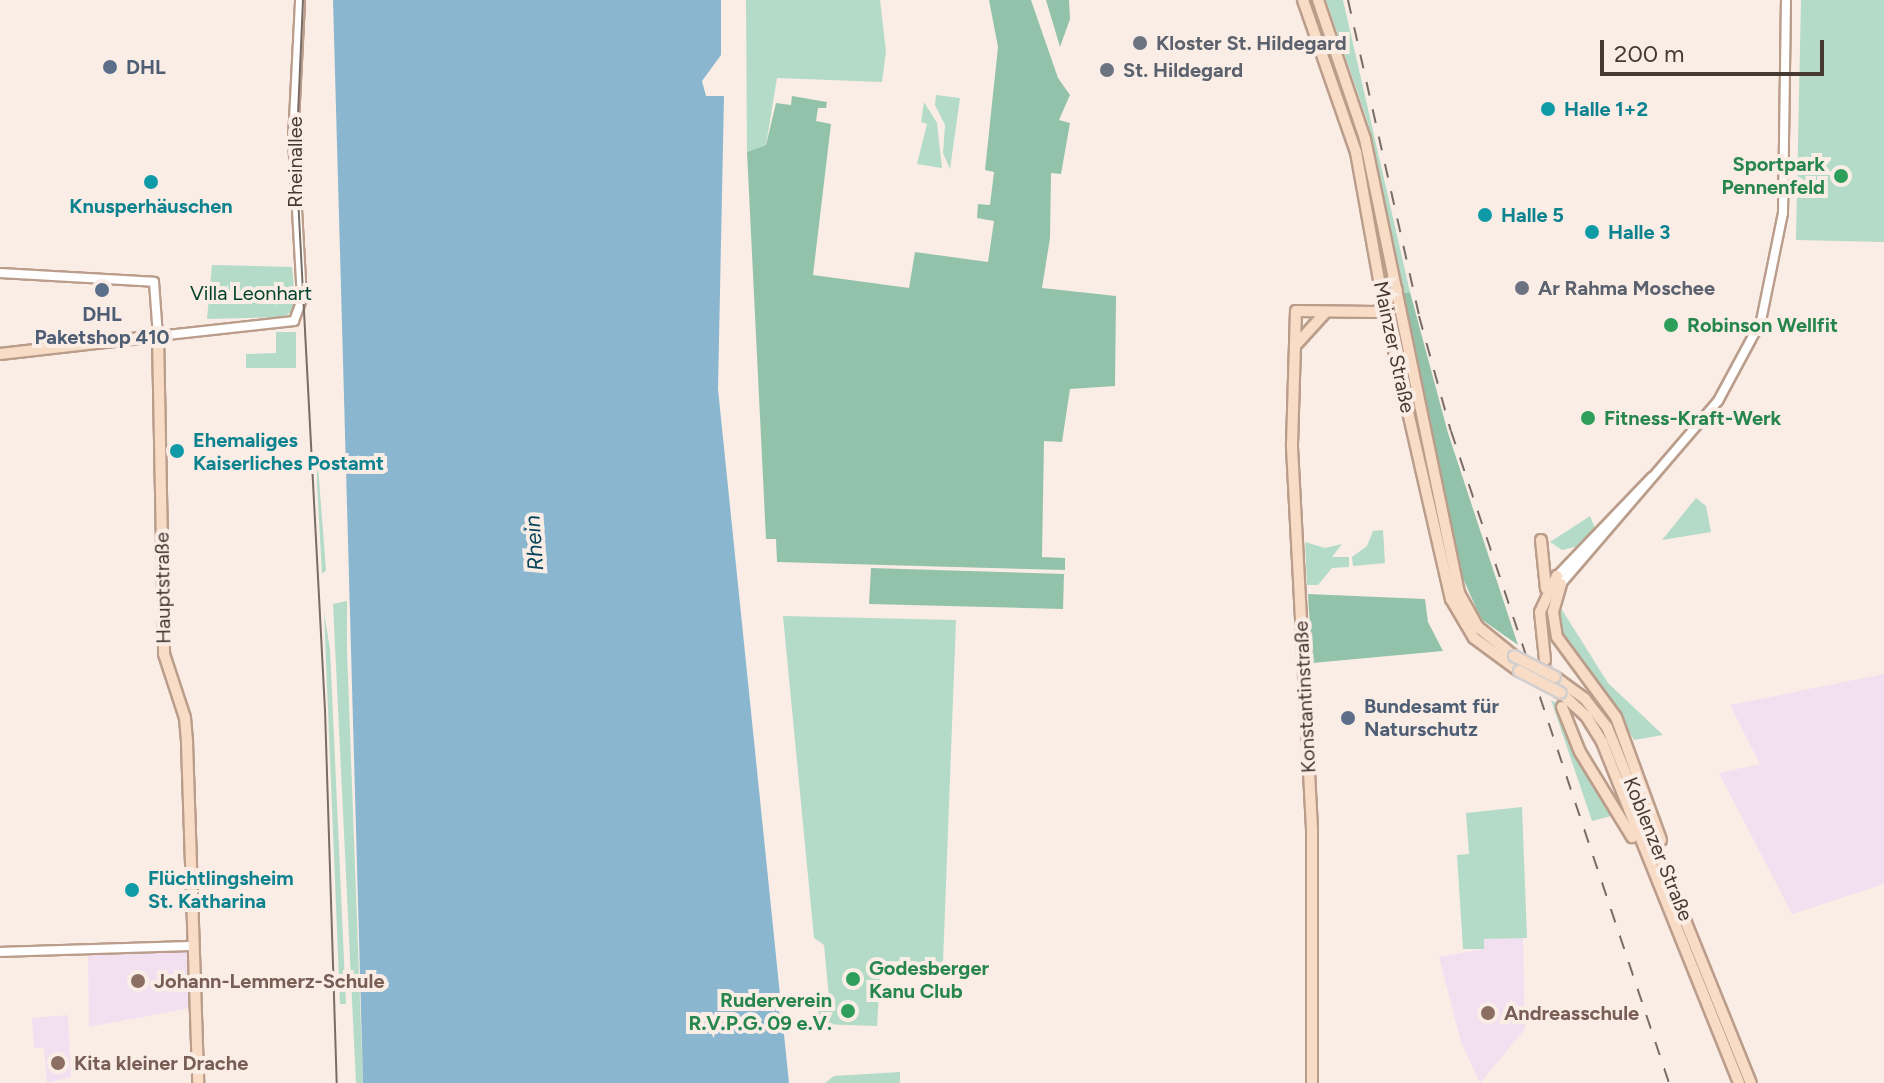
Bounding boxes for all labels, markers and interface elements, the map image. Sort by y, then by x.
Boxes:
scale bar [1604,24,1828,74]
place label: Kloster St. Hildegard [1156,31,1347,55]
marker: Kloster St. Hildegard [1131,34,1149,52]
text: 200 m [1614,39,1685,68]
place label: DHL [126,55,166,79]
marker: DHL [101,58,119,76]
place label: St. Hildegard [1123,58,1243,82]
marker: St. Hildegard [1098,61,1116,79]
place label: Halle 1+2 [1564,97,1648,121]
marker: Halle 1+2 [1539,100,1557,118]
street label: Rheinallee [283,116,307,208]
place label: Sportpark Pennenfeld [1721,152,1825,199]
marker: Sportpark Pennenfeld [1832,167,1850,185]
marker: Knusperhäuschen [142,173,160,191]
place label: Knusperhäuschen [69,194,233,218]
place label: Halle 5 [1501,203,1564,227]
marker: Halle 5 [1476,206,1494,224]
place label: Halle 3 [1608,220,1670,244]
marker: Halle 3 [1583,223,1601,241]
place label: Ar Rahma Moschee [1538,276,1715,300]
street label: Mainzer Straße [1368,279,1420,415]
marker: Ar Rahma Moschee [1513,279,1531,297]
marker: DHL Paketshop 410 [93,281,111,299]
park label: Villa Leonhart [190,281,312,305]
place label: DHL Paketshop 410 [34,302,170,349]
place label: Robinson Wellfit [1687,313,1838,337]
marker: Robinson Wellfit [1662,316,1680,334]
place label: Fitness-Kraft-Werk [1604,406,1781,430]
marker: Fitness-Kraft-Werk [1579,409,1597,427]
place label: Ehemaliges Kaiserliches Postamt [193,428,384,475]
marker: Ehemaliges Kaiserliches Postamt [168,442,186,460]
water label: Rhein [519,514,549,572]
street label: Hauptstraße [150,532,176,644]
street label: Konstantinstraße [1289,620,1321,774]
place label: Bundesamt für Naturschutz [1364,694,1499,741]
marker: Bundesamt für Naturschutz [1339,709,1357,727]
street label: Koblenzer Straße [1618,773,1698,925]
place label: Flüchtlingsheim St. Katharina [148,866,294,913]
marker: Flüchtlingsheim St. Katharina [123,881,141,899]
place label: Godesberger Kanu Club [869,956,989,1003]
place label: Johann-Lemmerz-Schule [154,969,384,993]
marker: Godesberger Kanu Club [844,970,862,988]
marker: Johann-Lemmerz-Schule [129,972,147,990]
place label: Ruderverein R.V.P.G. 09 e.V. [688,988,832,1035]
place label: Andreasschule [1504,1001,1639,1025]
marker: Ruderverein R.V.P.G. 09 e.V. [839,1002,857,1020]
marker: Andreasschule [1479,1004,1497,1022]
place label: Kita kleiner Drache [74,1051,248,1075]
marker: Kita kleiner Drache [49,1054,67,1072]

